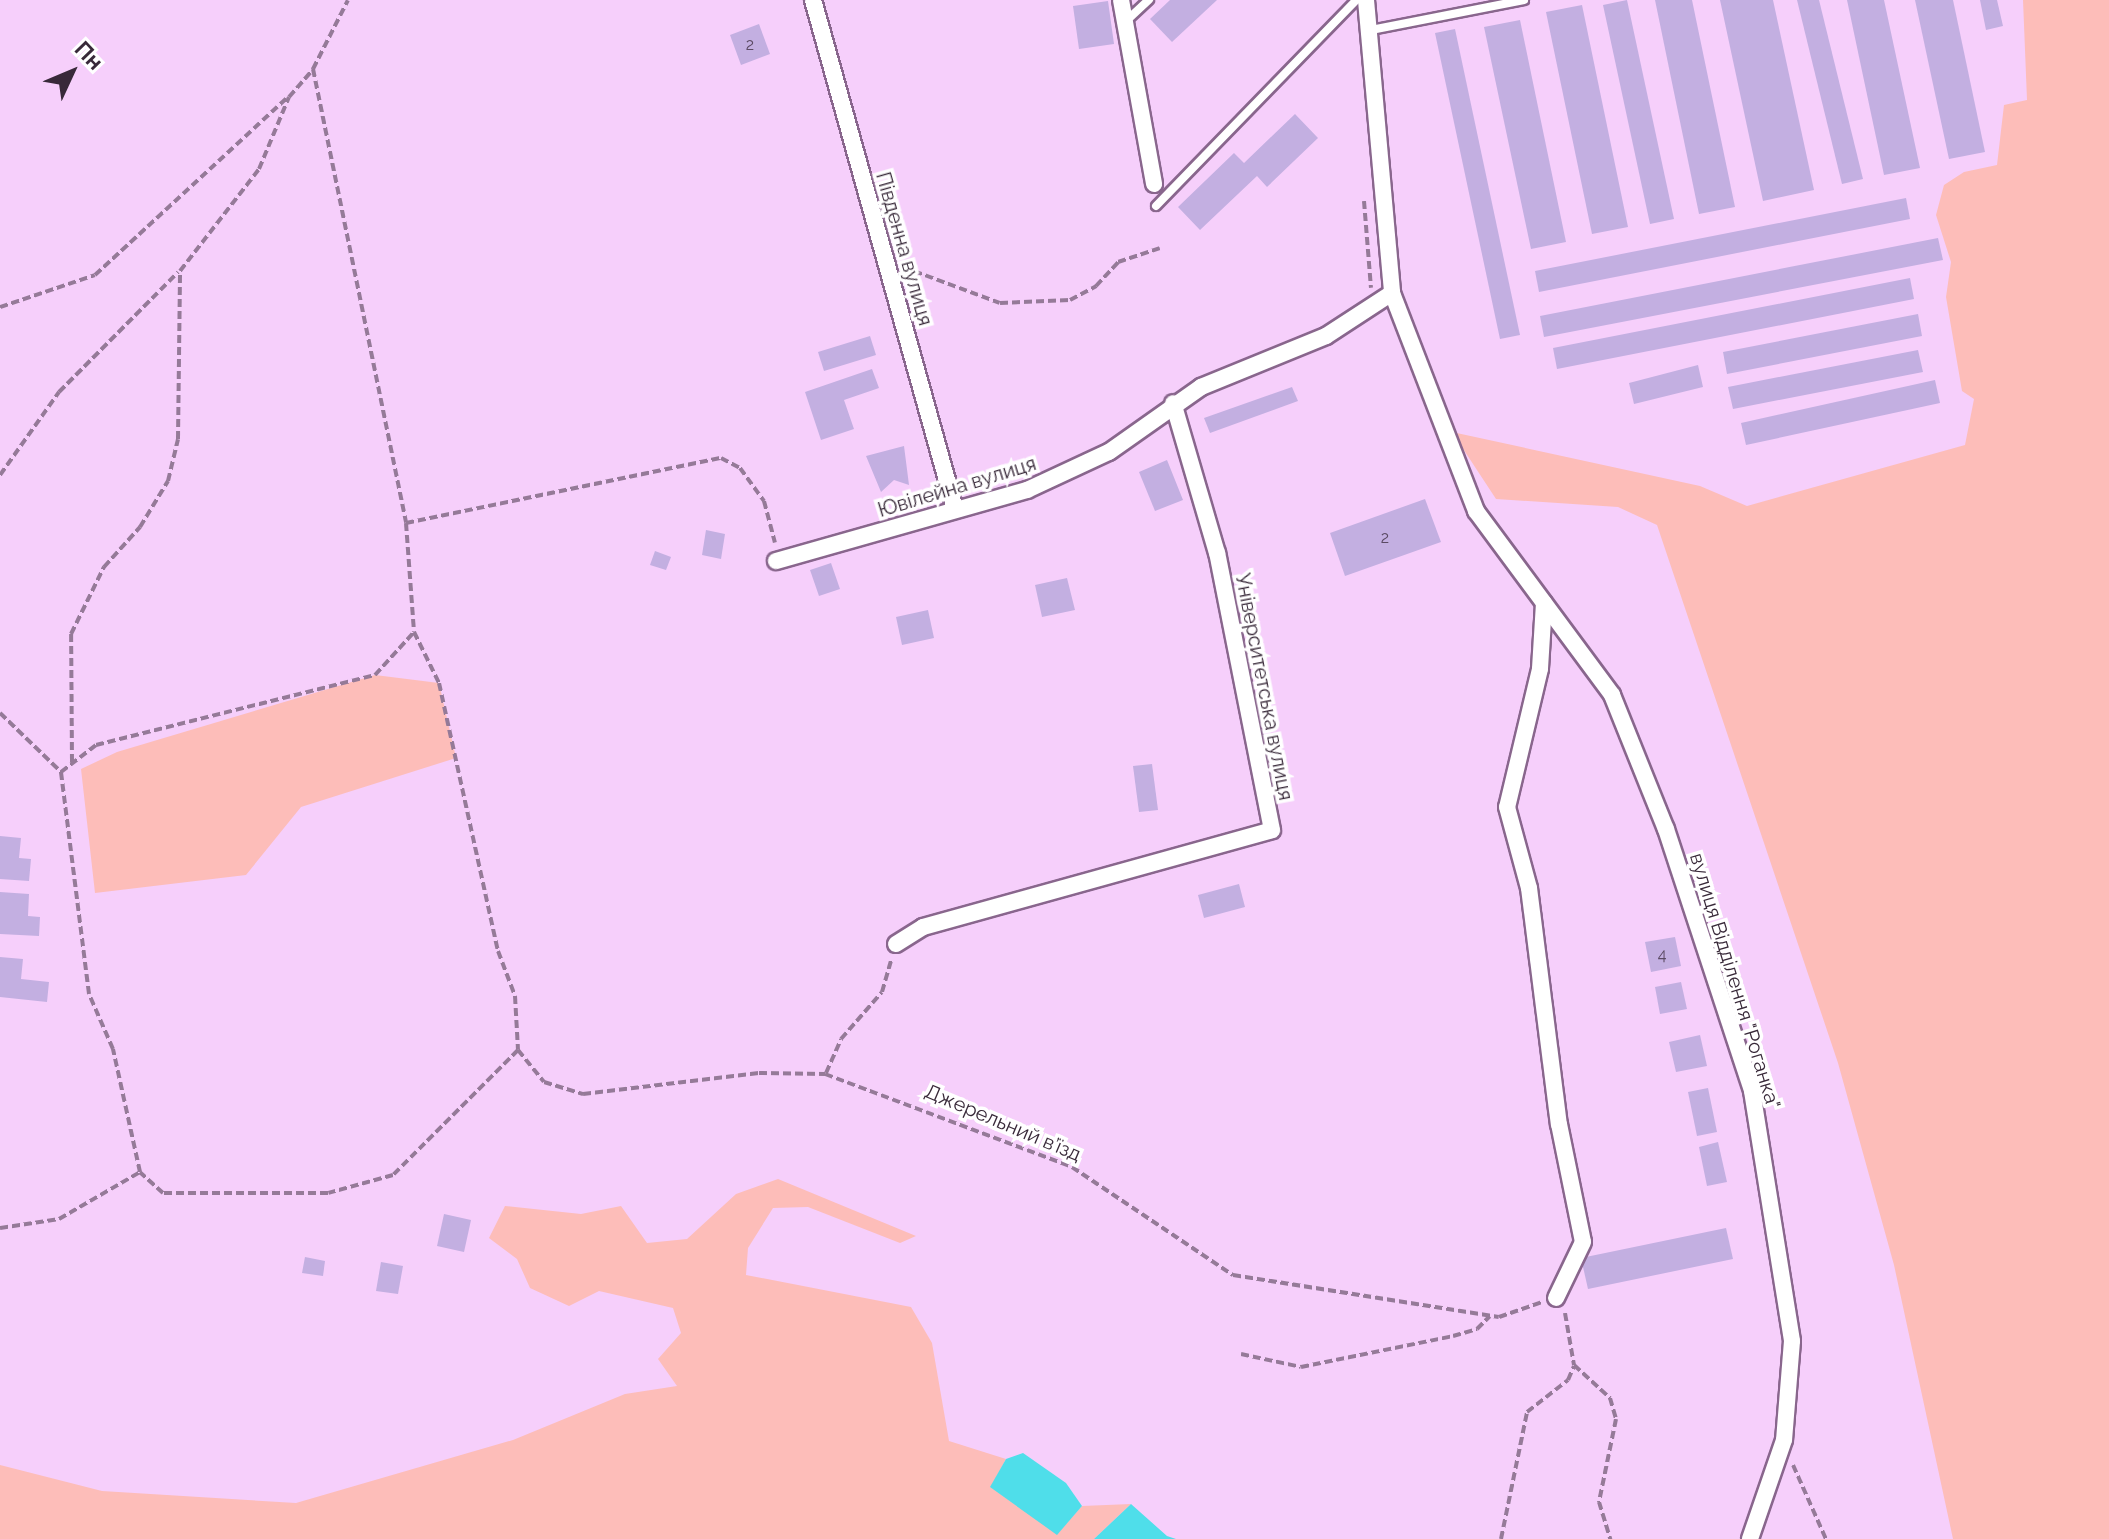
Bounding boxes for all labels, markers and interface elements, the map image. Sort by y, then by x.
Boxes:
north arrow [32,32,112,112]
house number: 2 [746,35,754,55]
text: Пн [70,36,109,75]
street label: Південна вулиця [871,169,937,329]
street label: Ювілейна вулиця [875,452,1039,522]
house number: 2 [1381,528,1389,548]
street label: Університетська вулиця [1230,572,1298,802]
street label: вулиця Відділення "Роганка" [1685,850,1785,1112]
house number: 4 [1658,945,1666,965]
street label: Джерельний в’їзд [921,1079,1085,1167]

